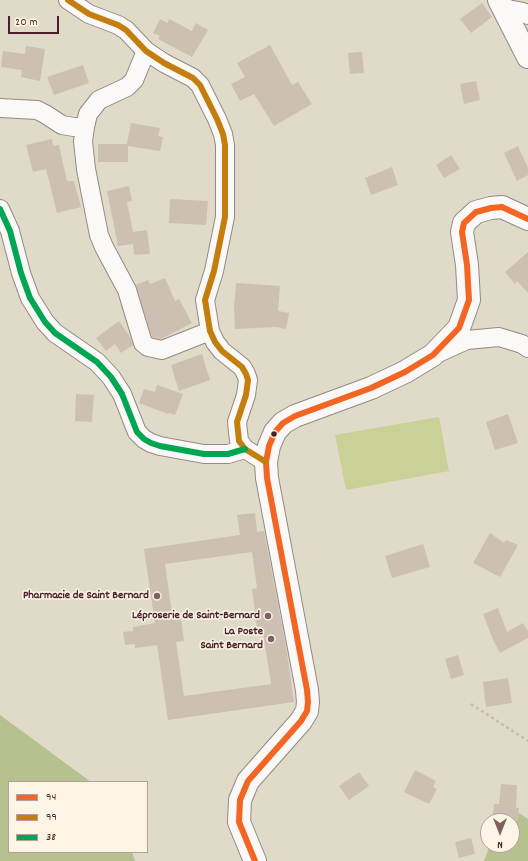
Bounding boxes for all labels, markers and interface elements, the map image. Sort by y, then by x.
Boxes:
scale bar [10,8,61,34]
text: 20 m [15,14,38,31]
unlabelled marker [269,429,279,439]
place label: Pharmacie de Saint Bernard [23,589,149,603]
marker: Pharmacie de Saint Bernard [152,591,162,601]
place label: Léproserie de Saint-Bernard [132,609,260,623]
marker: Léproserie de Saint-Bernard [263,611,273,621]
place label: La Poste Saint Bernard [200,625,263,653]
marker: La Poste Saint Bernard [266,634,276,644]
legend [8,781,148,853]
text: 94 [46,789,56,806]
text: 99 [46,809,57,826]
north arrow [480,813,520,853]
text: 38 [46,829,56,846]
text: N [497,836,503,852]

